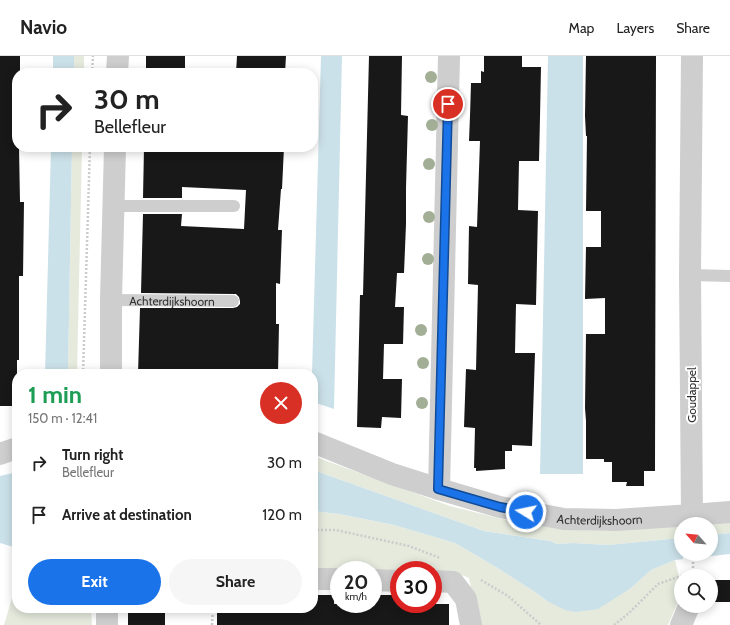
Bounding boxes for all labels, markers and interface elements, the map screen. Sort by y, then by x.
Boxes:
text: Navio [20,16,67,39]
text: Map [569,19,594,37]
text: Layers [616,19,654,37]
text: Share [676,19,710,37]
text: 30 m [94,82,160,116]
icon: right [28,84,80,136]
pin [431,87,465,121]
icon: arrive [437,93,459,115]
text: Bellefleur [94,116,166,138]
street label: Achterdijkshoorn [129,293,215,308]
street label: Goudappel [684,367,699,423]
text: 1 min [28,380,82,409]
button: close [260,382,302,424]
text: 150 m · 12:41 [28,410,97,426]
text: Turn right [62,446,123,464]
icon: right [28,452,50,474]
text: 30 m [267,454,302,472]
text: Bellefleur [62,464,114,480]
position arrow [505,491,547,533]
icon: arrive [28,504,50,526]
text: Arrive at destination [62,506,192,524]
text: 120 m [262,506,302,524]
street label: Achterdijkshoorn [556,510,643,528]
north arrow [674,517,718,561]
map controls [674,517,718,613]
button: Exit [28,559,161,605]
button: Share [169,559,302,605]
speed limit sign: 30 [390,561,442,613]
button: search [674,569,718,613]
text: 20 [344,570,368,594]
text: km/h [345,590,367,603]

